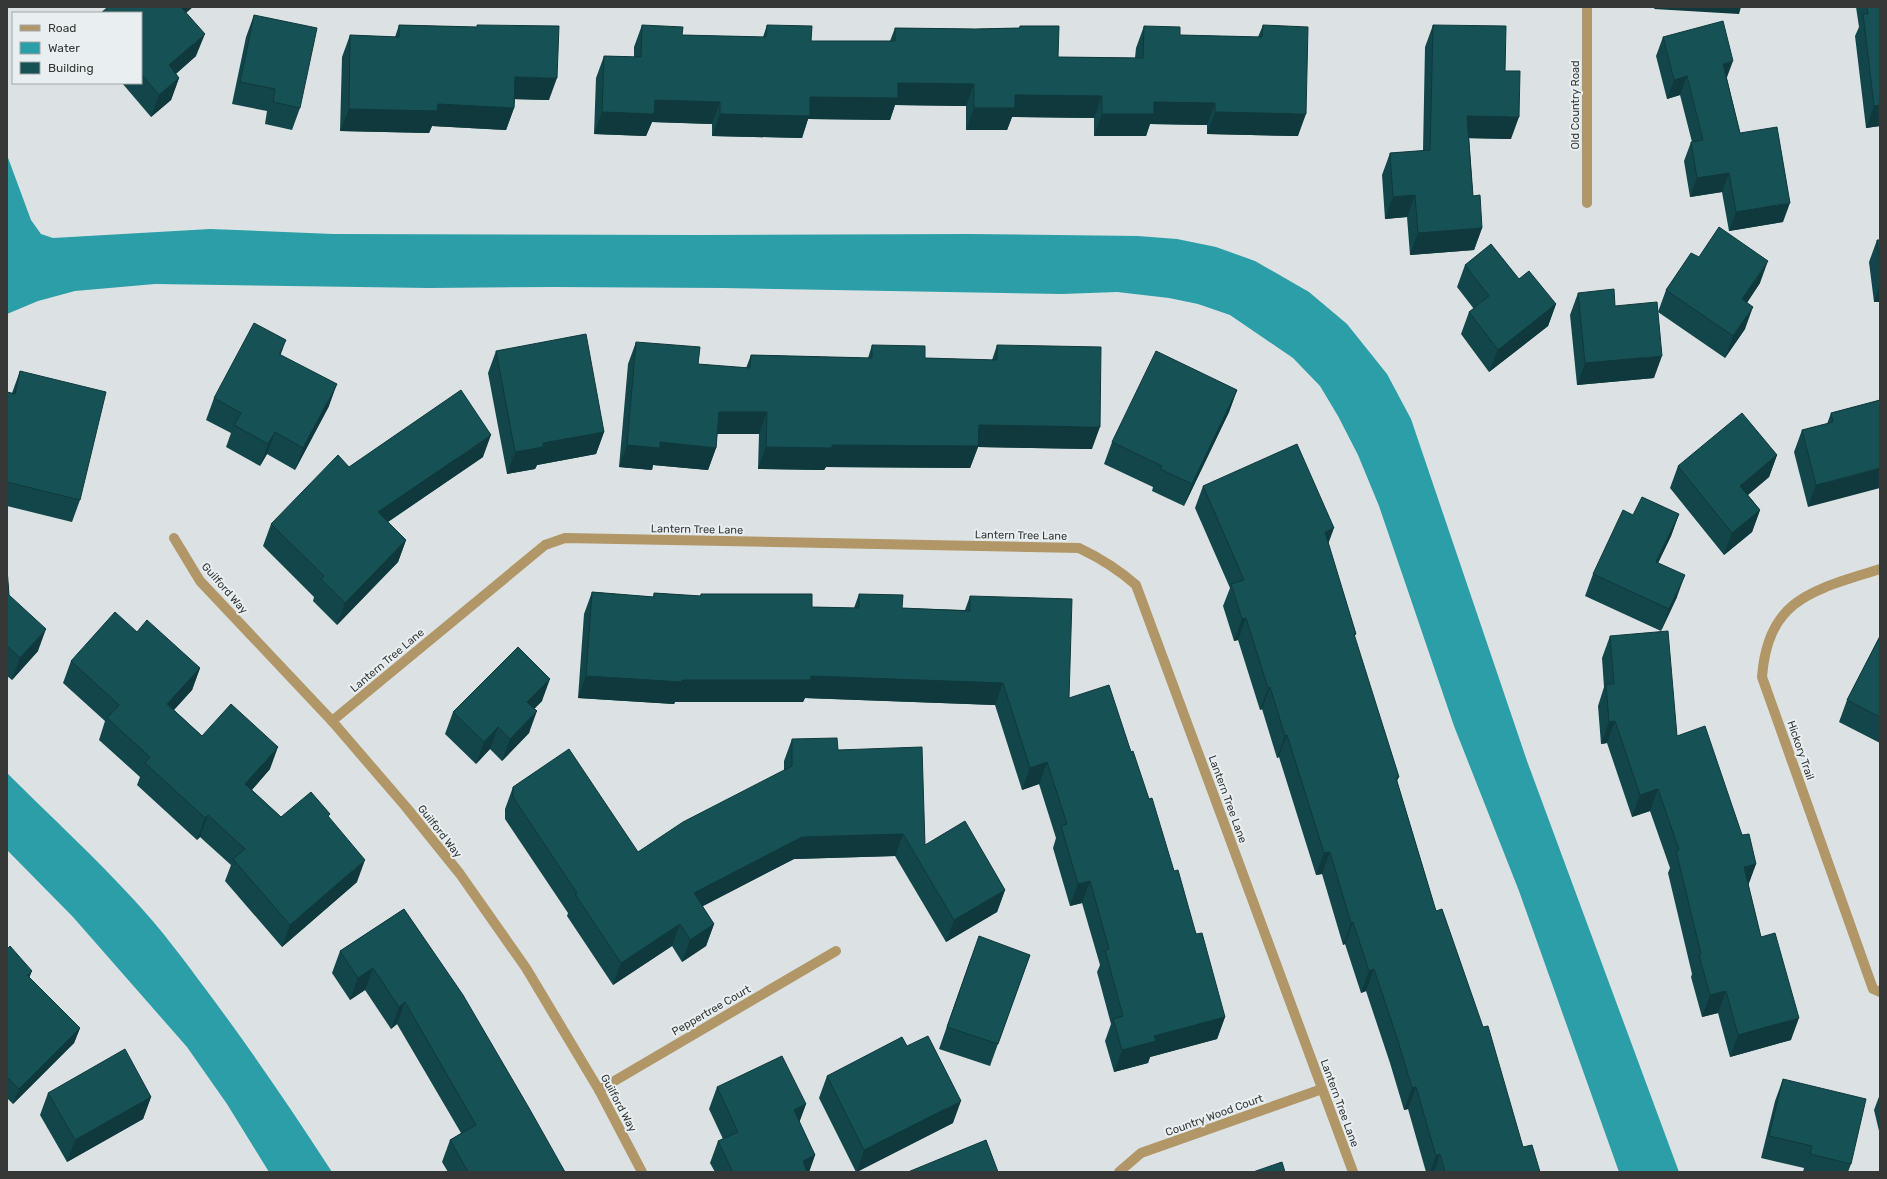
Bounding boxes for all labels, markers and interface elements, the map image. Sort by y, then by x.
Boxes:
legend [12,12,142,84]
text: Road [48,21,76,35]
text: Water [48,41,80,55]
street label: Old Country Road [1569,60,1582,150]
text: Building [48,61,94,75]
street label: Lantern Tree Lane [651,522,743,537]
street label: Lantern Tree Lane [975,528,1067,543]
street label: Guilford Way [199,560,250,617]
street label: Lantern Tree Lane [348,626,427,695]
street label: Hickory Trail [1784,719,1817,781]
street label: Lantern Tree Lane [1206,754,1249,845]
street label: Guilford Way [415,802,464,860]
street label: Peppertree Court [670,982,754,1038]
street label: Lantern Tree Lane [1318,1058,1361,1149]
street label: Guilford Way [598,1072,639,1134]
street label: Country Wood Court [1164,1092,1265,1139]

